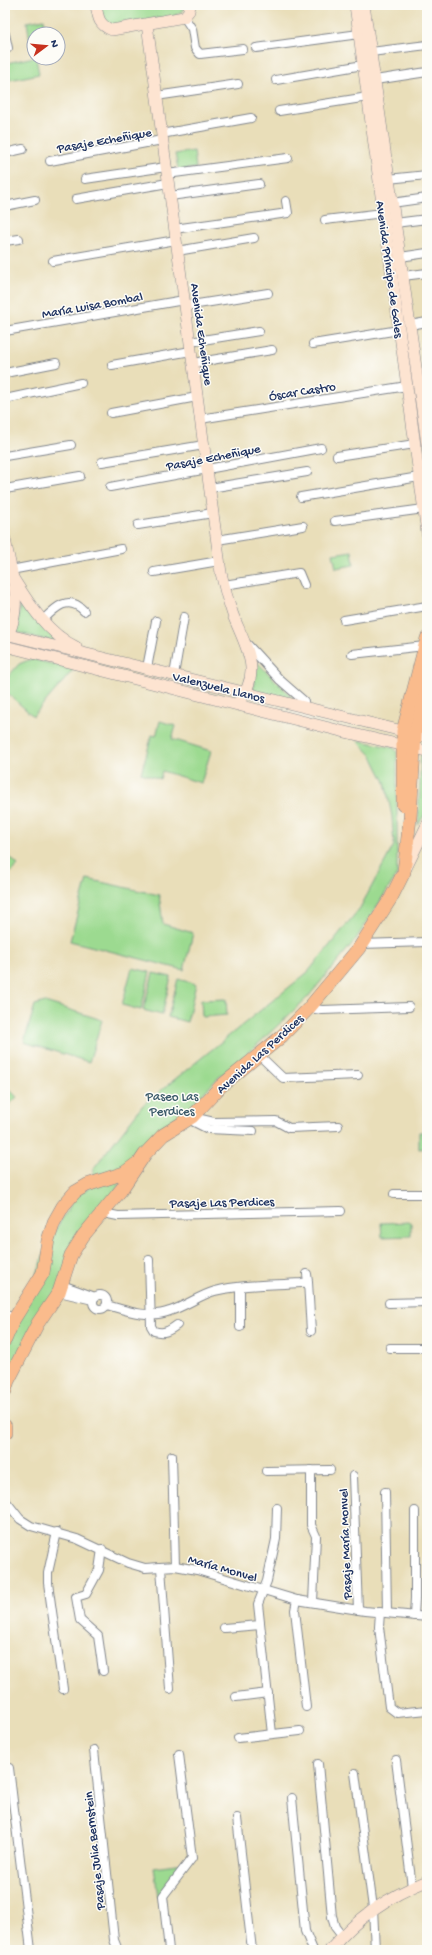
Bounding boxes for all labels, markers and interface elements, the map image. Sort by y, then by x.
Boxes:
north arrow [26,26,66,66]
text: N [47,39,60,49]
street label: Pasaje Echeñique [55,126,153,157]
street label: Avenida Príncipe de Gales [371,200,406,340]
street label: Avenida Echeñique [186,282,215,387]
street label: María Luisa Bombal [41,290,144,323]
street label: Óscar Castro [268,380,337,405]
street label: Pasaje Echeñique [164,442,262,475]
street label: Valenzuela Llanos [170,669,267,707]
street label: Avenida Las Perdices [214,1011,308,1098]
park label: Paseo Las Perdices [145,1090,199,1120]
street label: Pasaje Las Perdices [169,1195,276,1212]
street label: Pasaje María Monvel [337,1488,356,1601]
street label: María Monvel [186,1552,259,1586]
street label: Pasaje Julia Bernstein [82,1790,109,1912]

